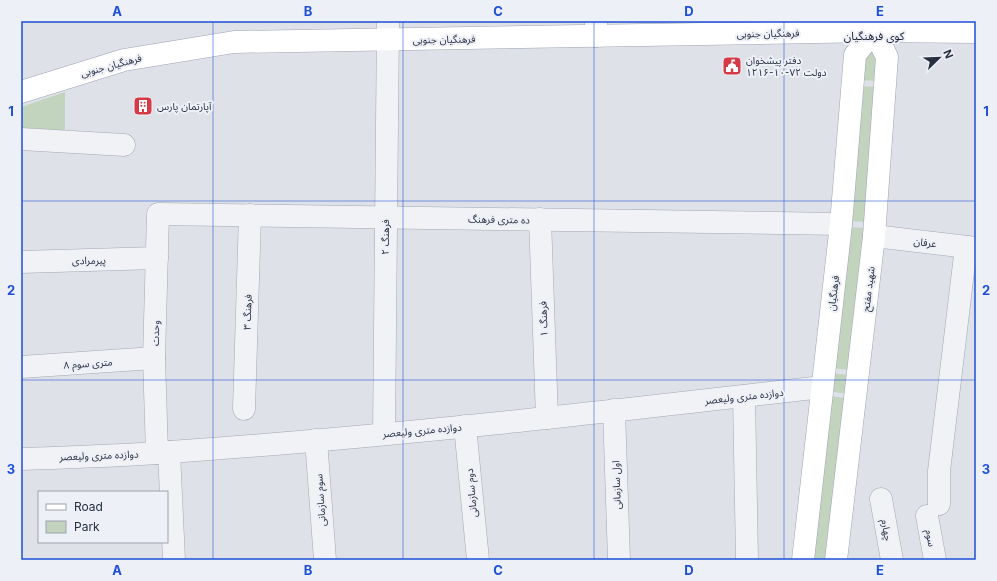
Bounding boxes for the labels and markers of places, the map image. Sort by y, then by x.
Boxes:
place label: دفتر پیشخوان دولت ۷۲-۱۰-۱۲۱۶ [746,54,827,79]
public building icon: دفتر پیشخوان دولت ۷۲-۱۰-۱۲۱۶ [721,55,743,77]
building icon: آپارتمان پارس [132,95,154,117]
place label: آپارتمان پارس [157,100,212,113]

